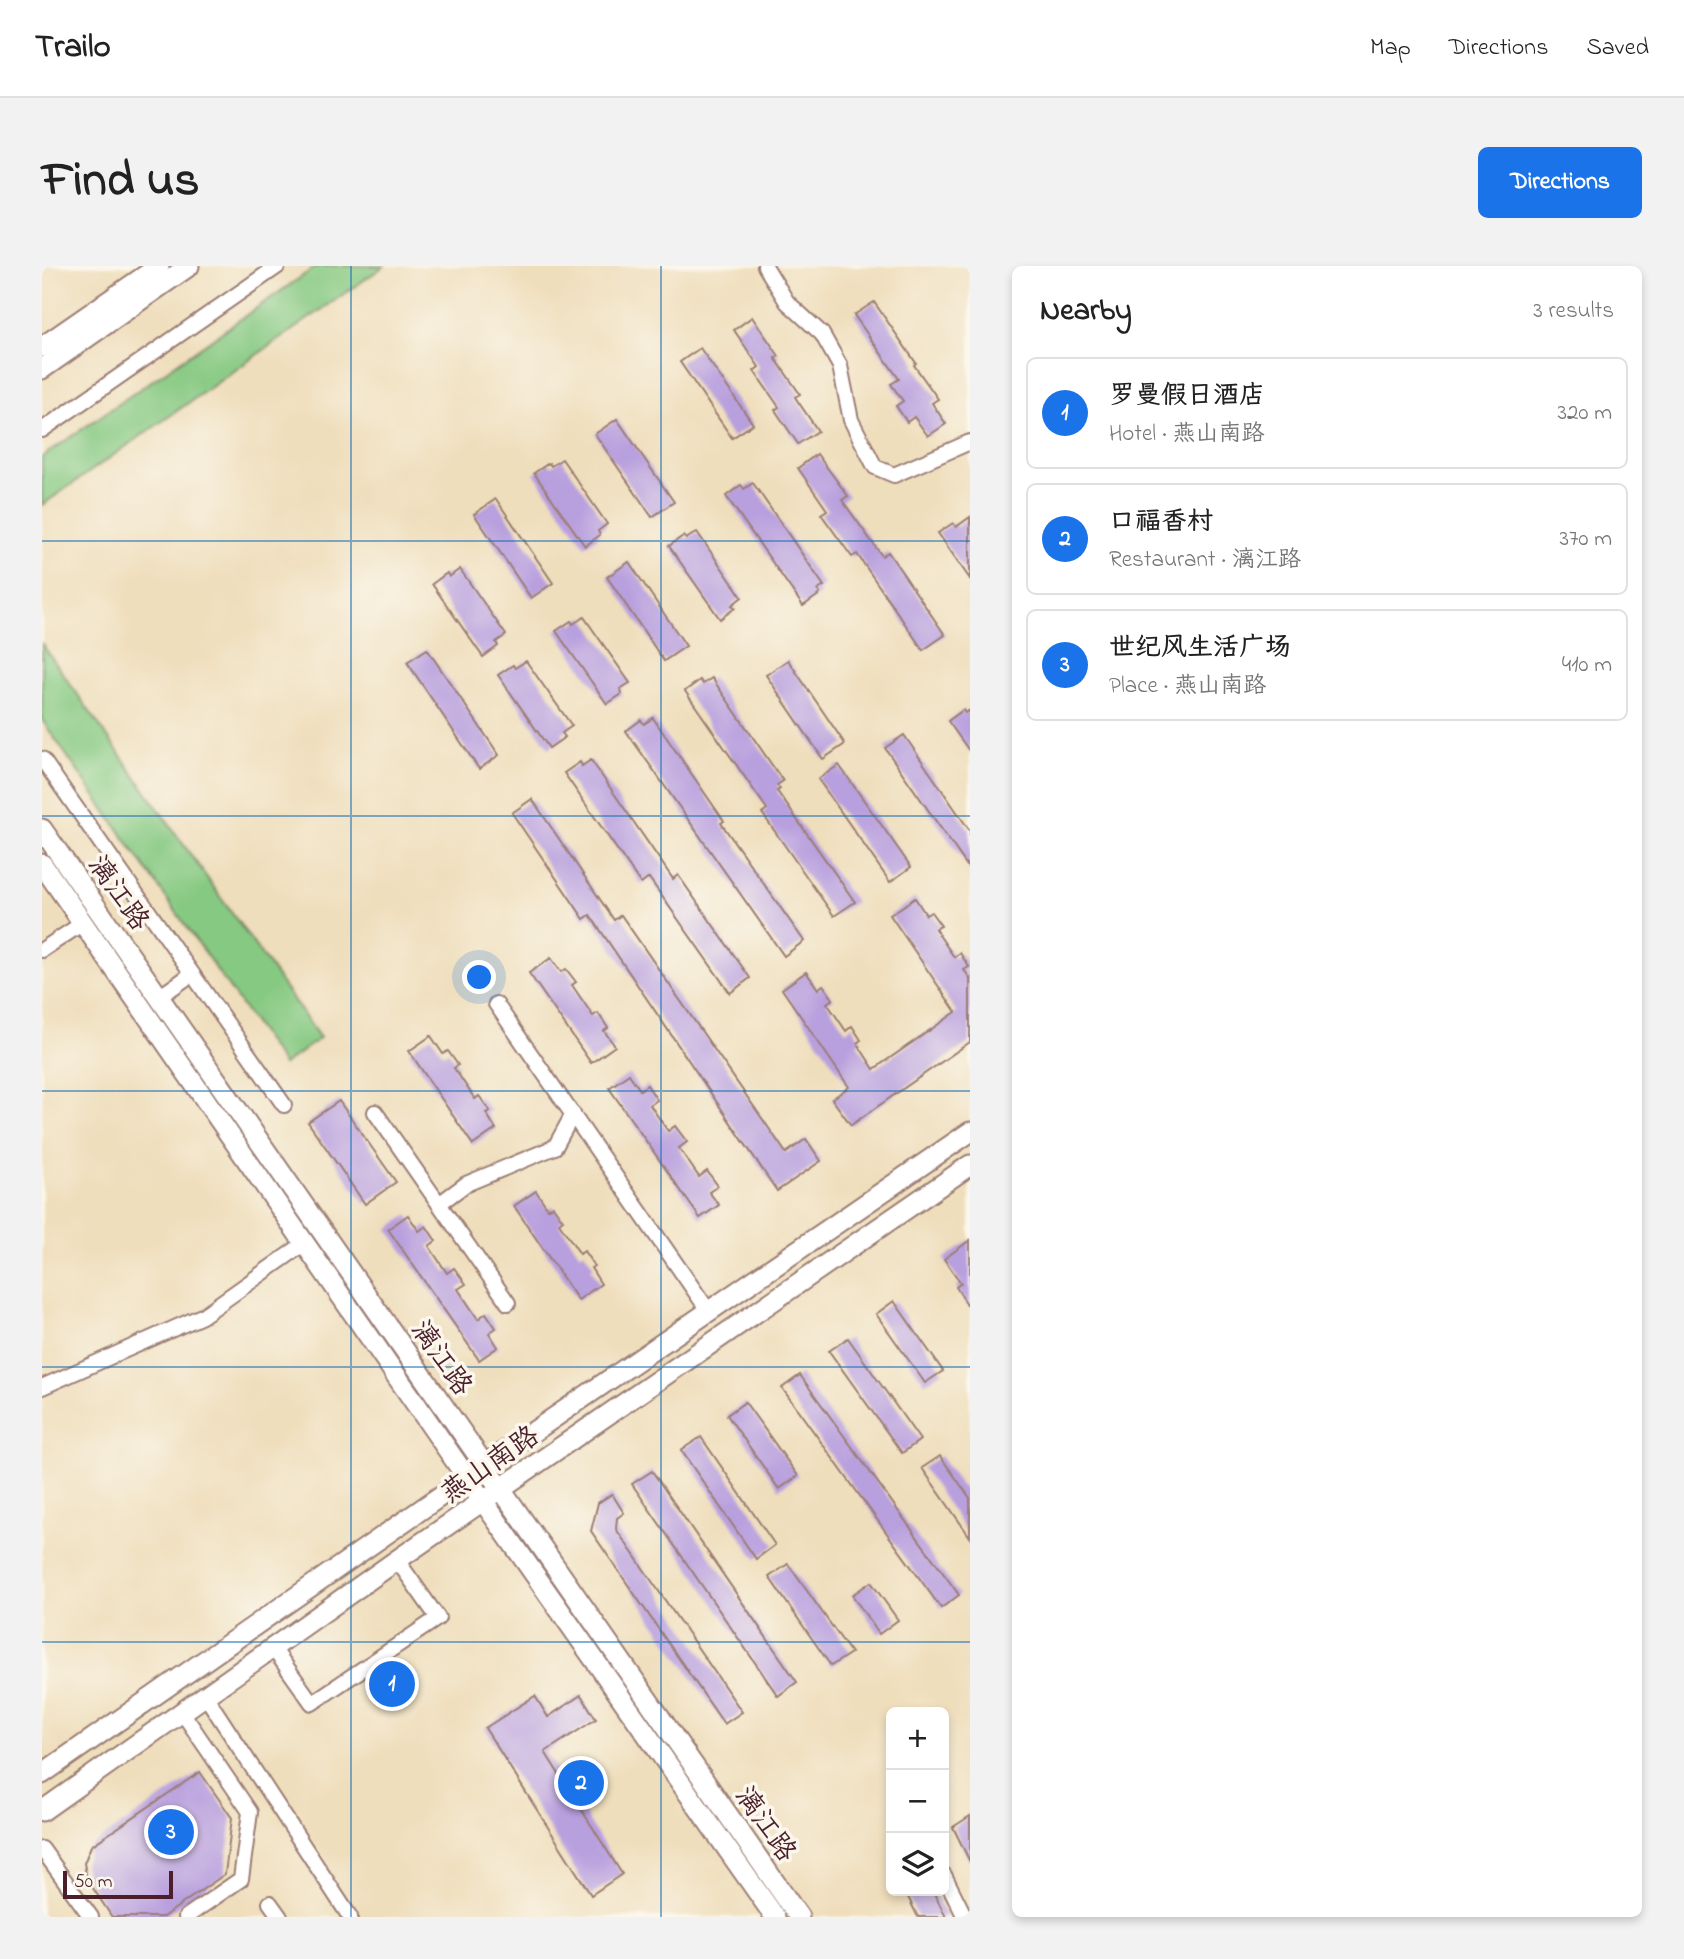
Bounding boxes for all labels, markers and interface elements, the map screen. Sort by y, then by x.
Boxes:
text: Trailo [35,24,111,72]
text: Map [1370,31,1411,66]
text: Directions [1449,31,1548,66]
text: Saved [1586,31,1649,66]
text: Find us [42,146,199,218]
button: Directions [1478,147,1642,218]
text: Nearby [1040,290,1132,334]
text: 3 results [1533,295,1614,328]
text: 罗曼假日酒店 [1109,378,1265,416]
text: 1 [1061,397,1069,430]
text: 320 m [1558,397,1612,430]
text: Hotel · 燕山南路 [1109,418,1265,451]
text: 口福香村 [1109,504,1213,542]
text: 2 [1059,523,1071,556]
text: 370 m [1559,523,1612,556]
text: Restaurant · 漓江路 [1109,544,1301,577]
text: 世纪风生活广场 [1109,630,1291,668]
text: 3 [1060,649,1070,682]
text: 410 m [1562,649,1612,682]
text: Place · 燕山南路 [1109,670,1266,703]
street label: 漓江路 [76,848,158,940]
your location [462,960,496,994]
street label: 漓江路 [399,1313,481,1405]
street label: 燕山南路 [433,1417,549,1515]
pin: 1 [369,1658,415,1710]
map controls [886,1707,949,1896]
button: + [886,1707,949,1770]
pin: 2 [558,1757,604,1809]
button: − [886,1770,949,1833]
street label: 漓江路 [723,1779,805,1871]
pin: 3 [148,1806,194,1858]
button: layers [886,1833,949,1896]
scale bar [63,1868,173,1900]
text: 50 m [74,1869,113,1896]

